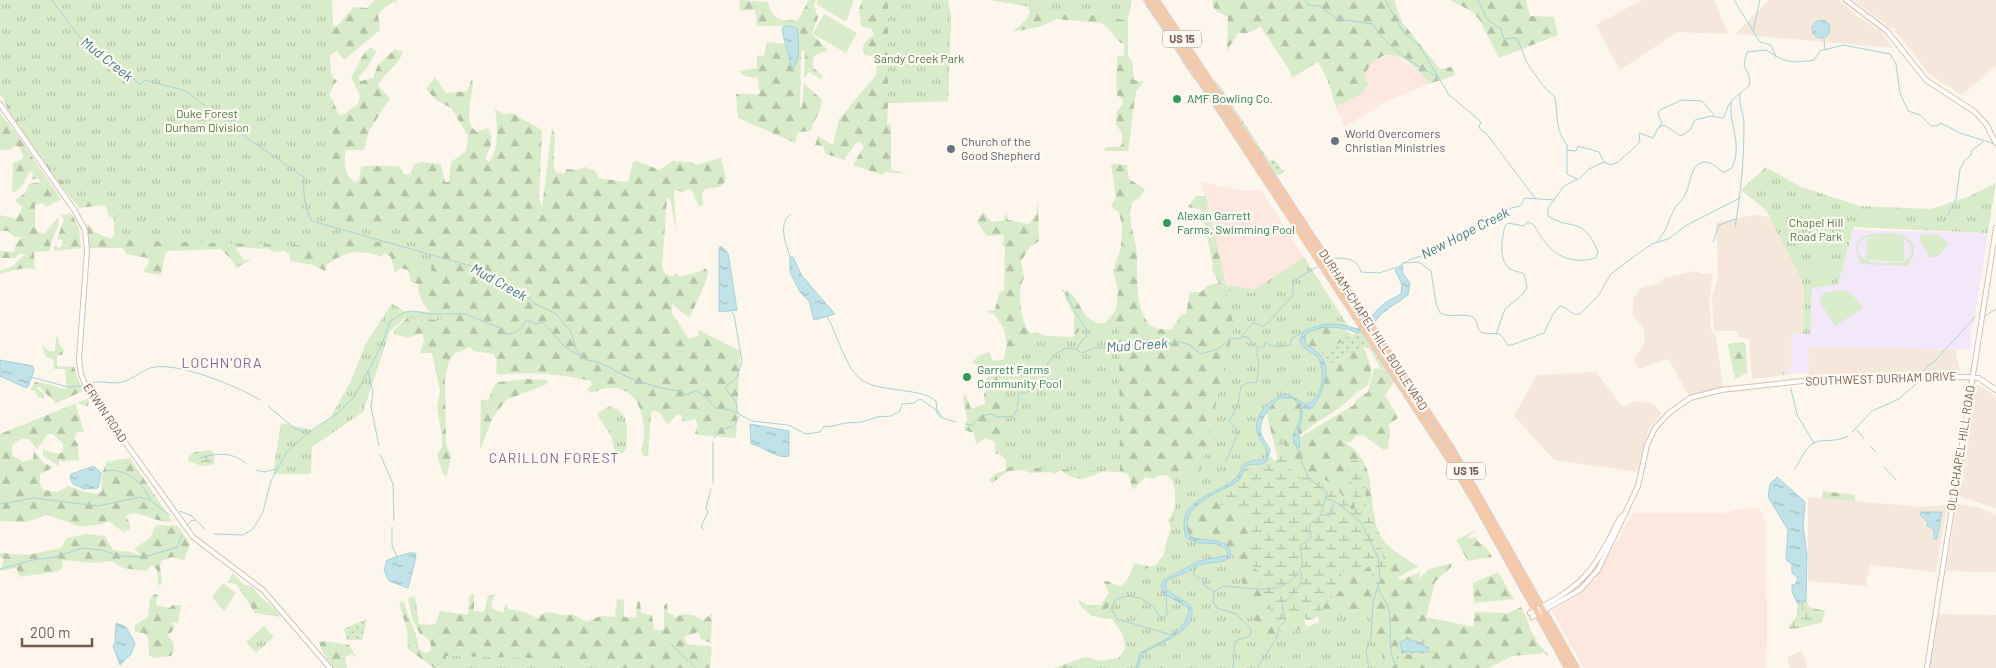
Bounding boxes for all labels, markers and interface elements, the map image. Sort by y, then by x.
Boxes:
road number: US 15 [1163,30,1201,48]
water label: Mud Creek [78,33,137,84]
park label: Sandy Creek Park [874,51,964,65]
place label: AMF Bowling Co. [1187,91,1273,105]
marker: AMF Bowling Co. [1171,93,1183,105]
park label: Duke Forest Durham Division [165,106,249,134]
place label: World Overcomers Christian Ministries [1345,126,1445,154]
place label: Church of the Good Shepherd [961,134,1040,162]
marker: World Overcomers Christian Ministries [1329,135,1341,147]
marker: Church of the Good Shepherd [945,143,957,155]
water label: New Hope Creek [1418,203,1512,262]
place label: Alexan Garrett Farms, Swimming Pool [1177,208,1295,236]
park label: Chapel Hill Road Park [1789,215,1843,243]
marker: Alexan Garrett Farms, Swimming Pool [1161,217,1173,229]
street label: DURHAM-CHAPEL HILL BOULEVARD [1316,246,1431,413]
water label: Mud Creek [468,259,530,304]
water label: Mud Creek [1106,334,1168,355]
district label: LOCHN'ORA [182,354,262,371]
place label: Garrett Farms Community Pool [977,362,1062,390]
street label: SOUTHWEST DURHAM DRIVE [1805,368,1957,388]
marker: Garrett Farms Community Pool [961,371,973,383]
street label: ERWIN ROAD [81,380,131,445]
street label: OLD CHAPEL HILL ROAD [1943,384,1977,511]
district label: CARILLON FOREST [489,449,619,466]
road number: US 15 [1447,462,1485,480]
scale bar [22,616,92,648]
text: 200 m [30,623,70,641]

